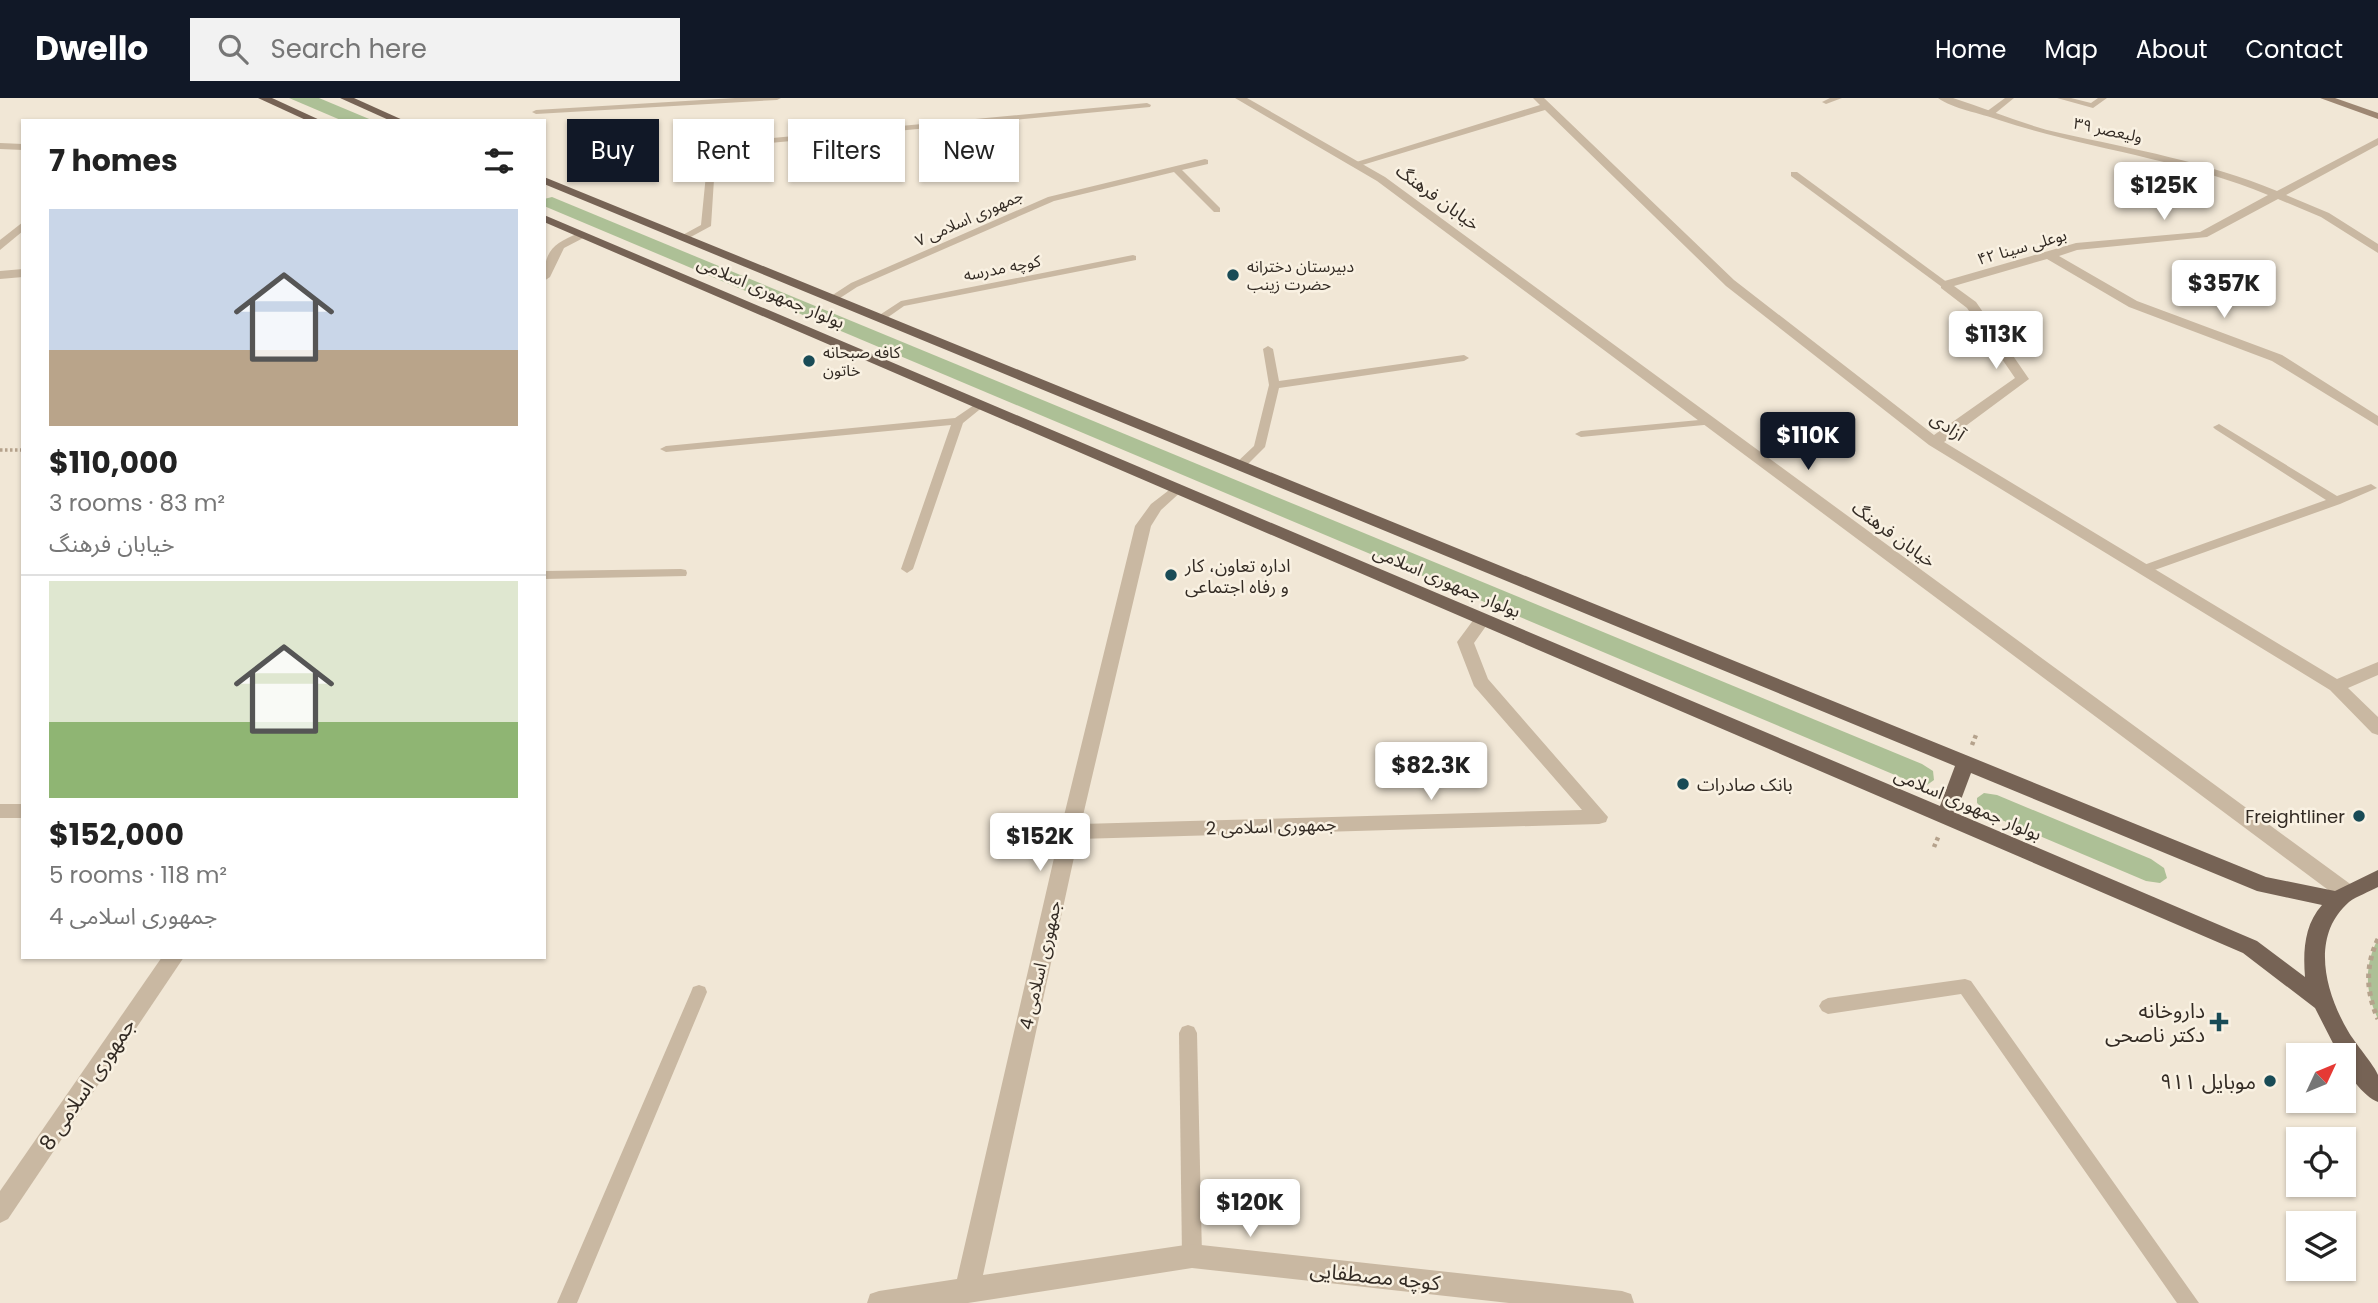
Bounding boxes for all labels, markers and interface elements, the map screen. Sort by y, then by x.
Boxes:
search box [190,18,680,81]
text: Dwello [35,25,148,72]
icon: search [214,30,252,68]
text: Search here [270,31,427,67]
text: Home [1935,33,2007,66]
text: Map [2045,33,2098,66]
text: About [2136,33,2207,66]
text: Contact [2245,33,2343,66]
street label: ولیعصر ۳۹ [2072,112,2144,148]
chip: Buy [567,119,659,182]
chip: Rent [673,119,774,182]
chip: Filters [788,119,905,182]
chip: New [919,119,1019,182]
text: 7 homes [49,139,178,182]
icon: filters [480,142,518,180]
street label: خیابان فرهنگ [1391,158,1485,236]
pin: $125K [2115,162,2213,222]
text: $125K [2130,169,2198,201]
street label: جمهوری اسلامی ۷ [911,184,1027,252]
street label: بوعلی سینا ۴۲ [1975,223,2069,271]
street label: کوچه مدرسه [961,249,1043,287]
street label: بولوار جمهوری اسلامی [693,250,849,334]
icon: home [221,254,347,380]
place label: دبیرستان دخترانه حضرت زینب [1247,255,1354,296]
pin: $357K [2175,260,2273,320]
marker: دبیرستان دخترانه حضرت زینب [1225,267,1241,283]
text: $357K [2188,267,2260,299]
pin: $113K [1947,312,2045,371]
text: $113K [1965,318,2027,350]
place label: کافه صبحانه خاتون [823,341,901,382]
marker: کافه صبحانه خاتون [801,353,817,369]
street label: آزادی [1926,405,1971,447]
pin: $110K [1759,412,1857,472]
text: $110K [1776,419,1840,451]
text: $110,000 [49,441,178,484]
text: 3 rooms · 83 m² [49,487,225,519]
street label: خیابان فرهنگ [1847,495,1941,573]
text: خیابان فرهنگ [49,528,175,560]
street label: بولوار جمهوری اسلامی [1369,539,1525,623]
place label: اداره تعاون، کار و رفاه اجتماعی [1184,553,1290,599]
marker: اداره تعاون، کار و رفاه اجتماعی [1163,567,1179,583]
icon: home [221,626,347,752]
pin: $82.3K [1374,742,1488,802]
text: $82.3K [1391,749,1471,781]
street label: بولوار جمهوری اسلامی [1890,762,2046,846]
place label: بانک صادرات [1697,772,1793,797]
marker: بانک صادرات [1675,776,1691,792]
place label: Freightliner [2245,804,2345,829]
marker: Freightliner [2351,808,2367,824]
street label: جمهوری اسلامی 2 [1205,811,1337,841]
text: $152,000 [49,813,184,856]
pin: $152K [991,814,1089,873]
text: $152K [1006,820,1074,852]
text: 5 rooms · 118 m² [49,859,227,891]
street label: جمهوری اسلامی 4 [1013,898,1067,1032]
text: جمهوری اسلامی 4 [49,900,217,932]
place label: داروخانه دکتر ناصحی [2105,996,2205,1049]
street label: جمهوری اسلامی 8 [32,1012,142,1156]
marker: داروخانه دکتر ناصحی [2211,1014,2227,1030]
north arrow [2286,1043,2356,1113]
map controls [2286,1043,2356,1281]
place label: موبایل ۹۱۱ [2160,1067,2256,1096]
marker: موبایل ۹۱۱ [2262,1073,2278,1089]
button: locate [2286,1127,2356,1197]
pin: $120K [1201,1180,1299,1239]
text: $120K [1216,1186,1284,1218]
button: layers [2286,1211,2356,1281]
street label: کوچه مصطفایی [1308,1255,1442,1297]

